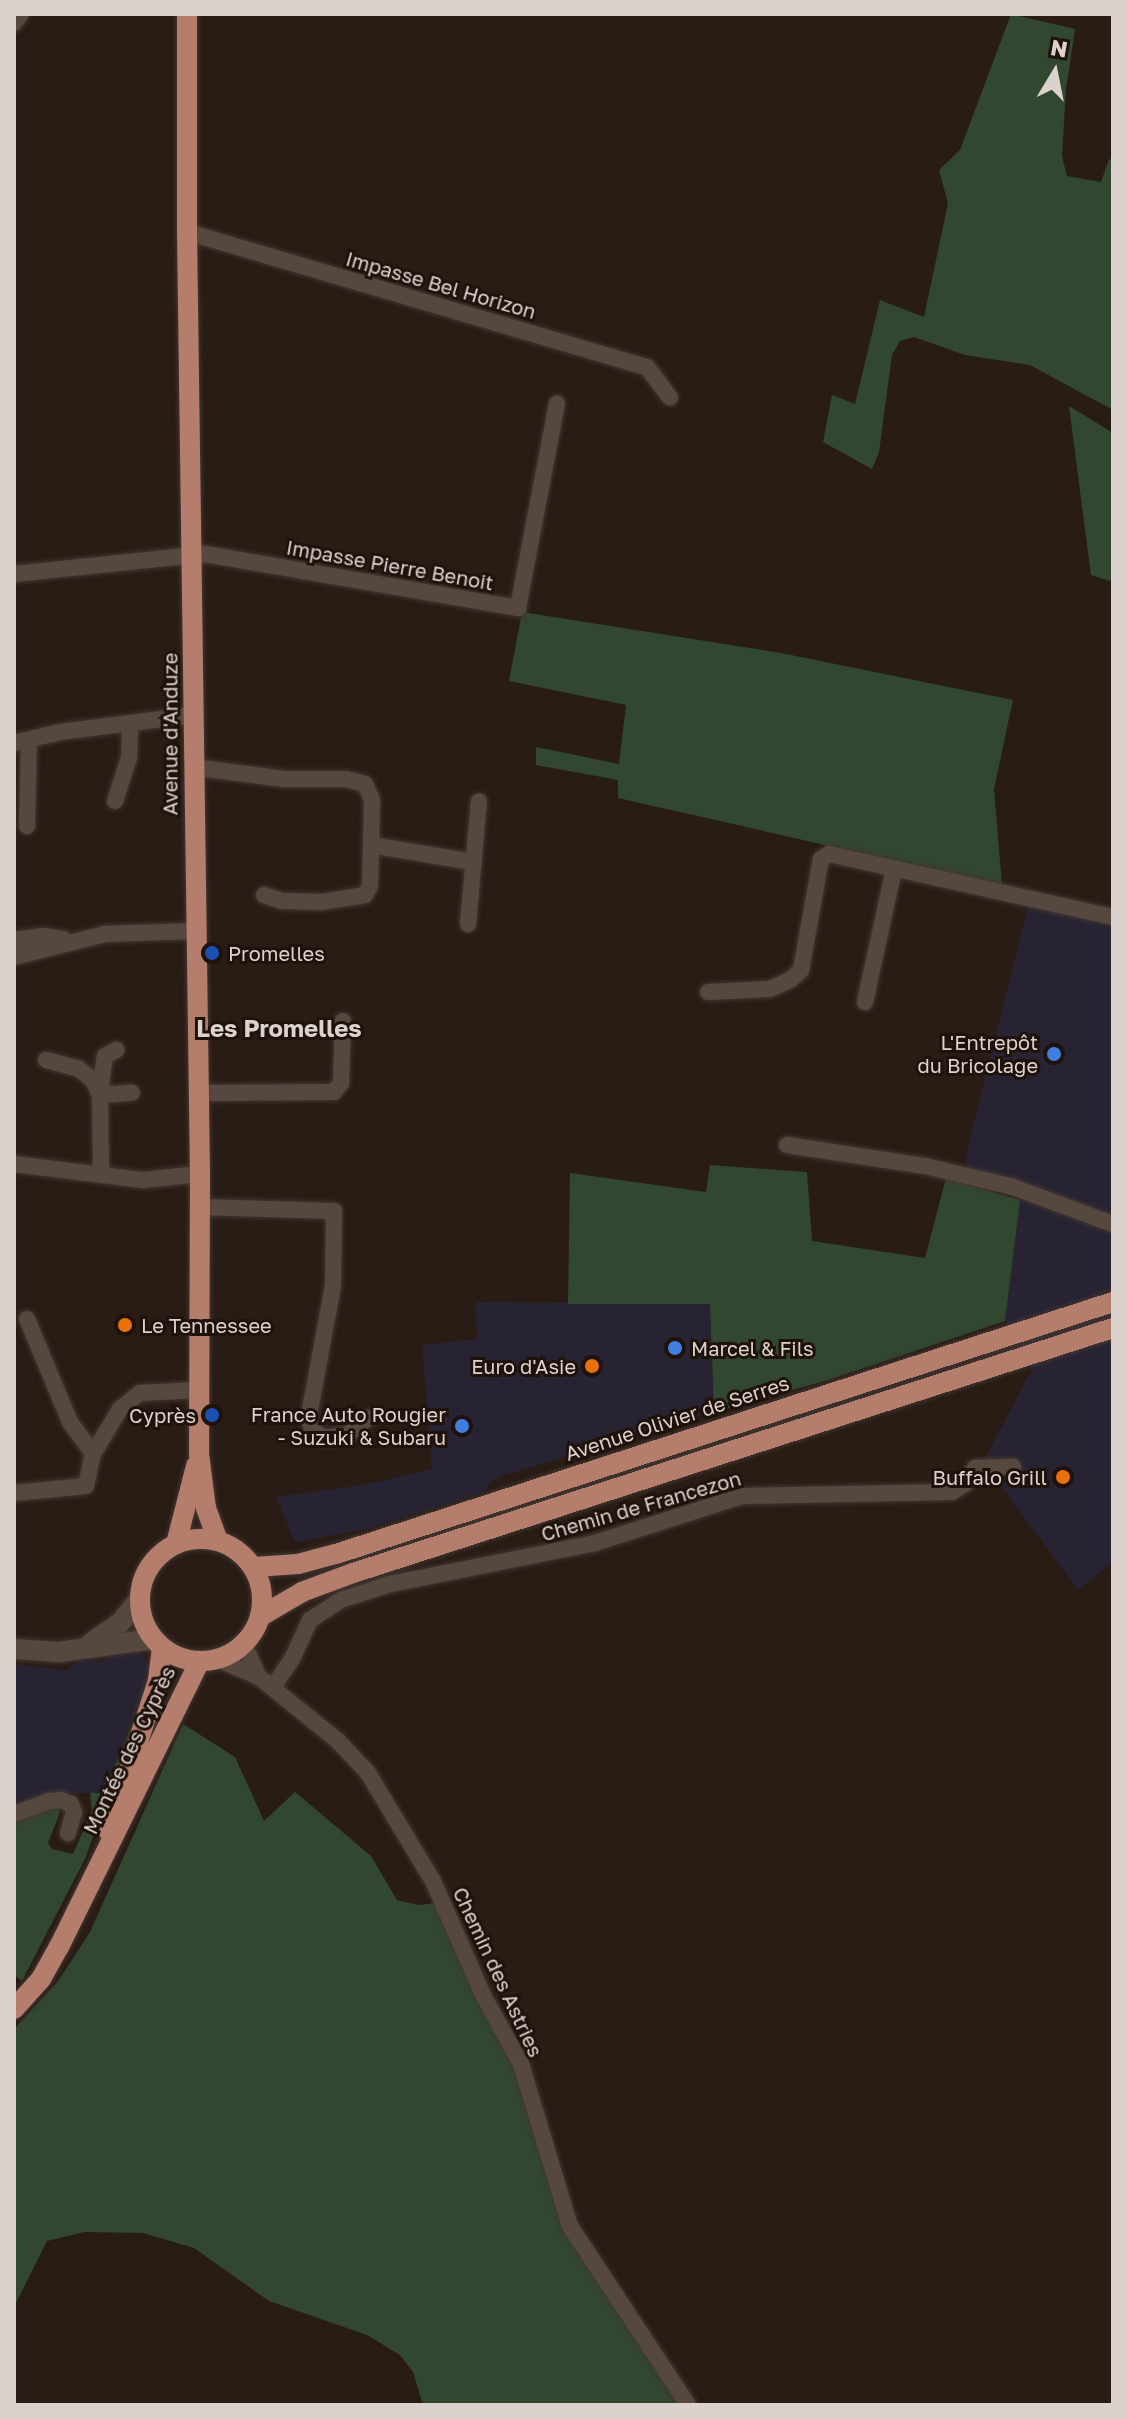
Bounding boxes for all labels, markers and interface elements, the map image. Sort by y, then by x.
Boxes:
north arrow [1015,32,1095,112]
text: N [1049,33,1070,63]
street label: Impasse Bel Horizon [343,246,539,324]
street label: Impasse Pierre Benoit [284,535,496,595]
street label: Avenue d'Anduze [158,653,182,815]
place label: Promelles [228,941,325,965]
marker: Promelles [203,944,221,962]
district label: Les Promelles [196,1014,362,1042]
place label: L'Entrepôt du Bricolage [918,1030,1038,1077]
marker: L'Entrepôt du Bricolage [1045,1045,1063,1063]
place label: Le Tennessee [141,1313,272,1337]
marker: Le Tennessee [116,1316,134,1334]
place label: Marcel & Fils [691,1336,814,1360]
marker: Marcel & Fils [666,1339,684,1357]
place label: Euro d'Asie [471,1354,576,1378]
marker: Euro d'Asie [583,1357,601,1375]
street label: Avenue Olivier de Serres [562,1370,792,1466]
place label: France Auto Rougier - Suzuki & Subaru [251,1402,446,1449]
place label: Cyprès [129,1403,196,1427]
marker: Cyprès [203,1406,221,1424]
marker: France Auto Rougier - Suzuki & Subaru [453,1417,471,1435]
place label: Buffalo Grill [933,1465,1047,1489]
street label: Chemin de Francezon [538,1466,744,1546]
marker: Buffalo Grill [1054,1468,1072,1486]
street label: Montée des Cyprès [78,1662,180,1838]
street label: Chemin des Astries [448,1883,548,2061]

